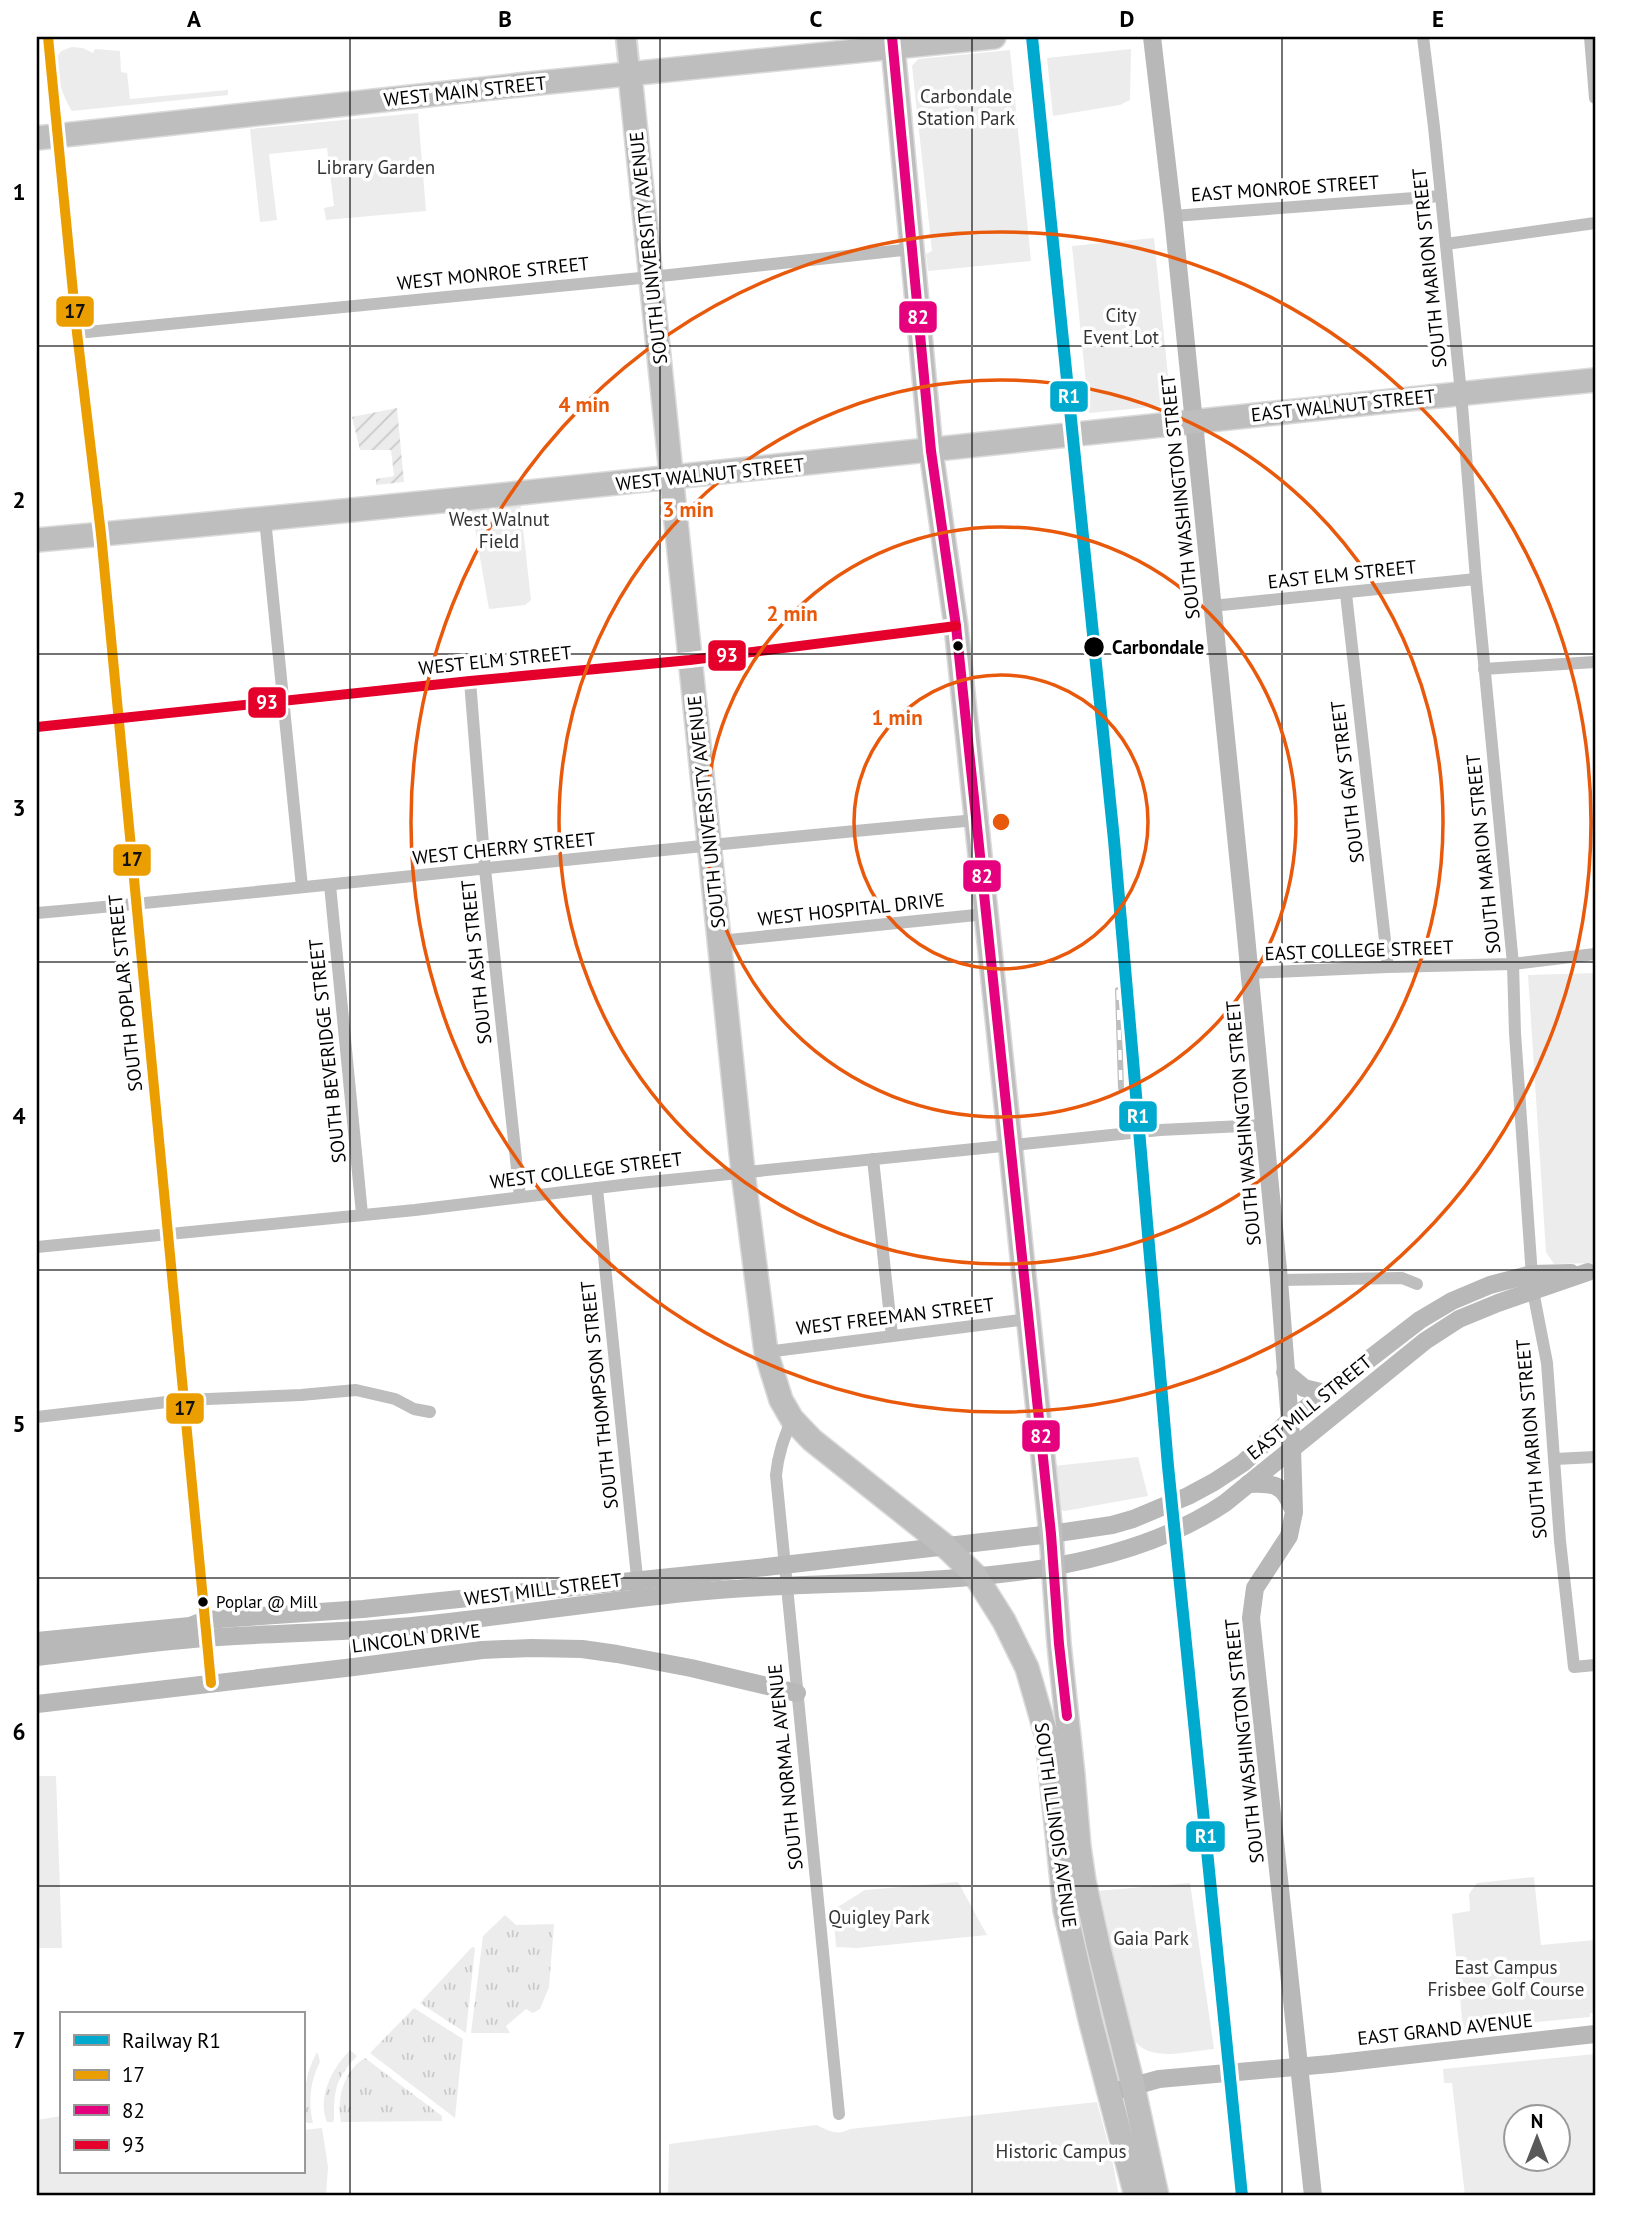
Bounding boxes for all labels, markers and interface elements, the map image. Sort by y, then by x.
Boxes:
text: A [187,4,201,33]
text: B [498,4,512,33]
text: C [810,4,823,33]
text: D [1120,4,1134,33]
text: E [1432,4,1444,33]
street label: WEST MAIN STREET [383,70,548,111]
park label: Carbondale Station Park [917,84,1015,130]
street label: SOUTH UNIVERSITY AVENUE [624,130,672,366]
park label: Library Garden [317,155,435,179]
street label: SOUTH MARION STREET [1407,167,1451,369]
street label: EAST MONROE STREET [1190,169,1380,207]
text: 1 [12,177,26,206]
street label: WEST MONROE STREET [396,251,591,295]
line badge: 17 [55,295,95,328]
text: 17 [64,299,86,323]
line badge: 82 [898,300,938,334]
park label: City Event Lot [1083,303,1160,349]
text: 82 [907,305,929,329]
street label: SOUTH WASHINGTON STREET [1155,373,1205,621]
line badge: R1 [1049,380,1089,413]
street label: EAST WALNUT STREET [1250,383,1437,427]
text: R1 [1058,384,1080,408]
text: 4 min [558,391,610,418]
street label: WEST WALNUT STREET [614,452,806,496]
text: 2 [12,485,26,514]
text: 3 min [662,496,714,523]
park label: West Walnut Field [449,507,550,553]
street label: EAST ELM STREET [1267,554,1418,594]
text: 2 min [766,600,818,627]
marker: Carbondale [1082,635,1106,659]
place label: Carbondale [1112,635,1204,659]
line badge: 93 [707,639,747,672]
unlabelled marker [951,639,965,653]
street label: WEST ELM STREET [417,640,573,680]
text: 93 [716,643,738,667]
line badge: 93 [247,686,287,719]
text: 93 [256,690,278,714]
street label: SOUTH UNIVERSITY AVENUE [682,694,730,930]
street label: SOUTH GAY STREET [1325,699,1369,865]
text: 1 min [871,704,923,731]
street label: SOUTH MARION STREET [1461,753,1505,955]
text: 3 [12,793,26,822]
centre of rings [989,810,1013,834]
street label: WEST CHERRY STREET [411,826,597,870]
line badge: 17 [112,843,152,877]
text: 17 [121,847,143,871]
line badge: 82 [962,859,1002,893]
text: 82 [971,864,993,888]
street label: SOUTH ASH STREET [455,878,497,1045]
street label: WEST HOSPITAL DRIVE [756,887,946,931]
street label: SOUTH POPLAR STREET [103,893,147,1093]
street label: EAST COLLEGE STREET [1264,935,1454,965]
street label: SOUTH BEVERIDGE STREET [303,937,351,1164]
street label: SOUTH WASHINGTON STREET [1220,999,1266,1247]
line badge: R1 [1118,1100,1158,1133]
text: 4 [12,1101,26,1130]
text: R1 [1127,1104,1149,1128]
street label: WEST COLLEGE STREET [488,1146,684,1194]
street label: SOUTH THOMPSON STREET [575,1279,623,1510]
street label: WEST FREEMAN STREET [795,1292,996,1340]
street label: SOUTH MARION STREET [1510,1338,1552,1540]
street label: EAST MILL STREET [1242,1349,1377,1465]
line badge: 17 [165,1392,205,1425]
text: 17 [174,1396,196,1420]
text: 5 [12,1409,26,1438]
line badge: 82 [1021,1419,1061,1453]
text: 82 [1030,1424,1052,1448]
street label: WEST MILL STREET [463,1567,623,1611]
place label: Poplar @ Mill [216,1591,318,1613]
marker: Poplar @ Mill [196,1595,210,1609]
street label: SOUTH WASHINGTON STREET [1219,1617,1269,1865]
street label: LINCOLN DRIVE [350,1618,482,1658]
street label: SOUTH NORMAL AVENUE [762,1663,808,1871]
text: 6 [12,1717,26,1746]
street label: SOUTH ILLINOIS AVENUE [1030,1721,1082,1929]
line badge: R1 [1185,1820,1226,1853]
text: R1 [1195,1824,1217,1848]
park label: Quigley Park [828,1905,930,1929]
park label: Gaia Park [1113,1926,1189,1950]
park label: East Campus Frisbee Golf Course [1427,1955,1585,2001]
street label: EAST GRAND AVENUE [1356,2008,1534,2050]
legend [60,2012,304,2174]
text: 7 [12,2025,26,2054]
text: Railway R1 [122,2027,221,2054]
text: 17 [122,2061,145,2088]
text: 82 [122,2097,145,2124]
north arrow [1502,2104,1572,2174]
text: N [1531,2109,1543,2133]
text: 93 [122,2131,145,2158]
park label: Historic Campus [996,2139,1126,2163]

